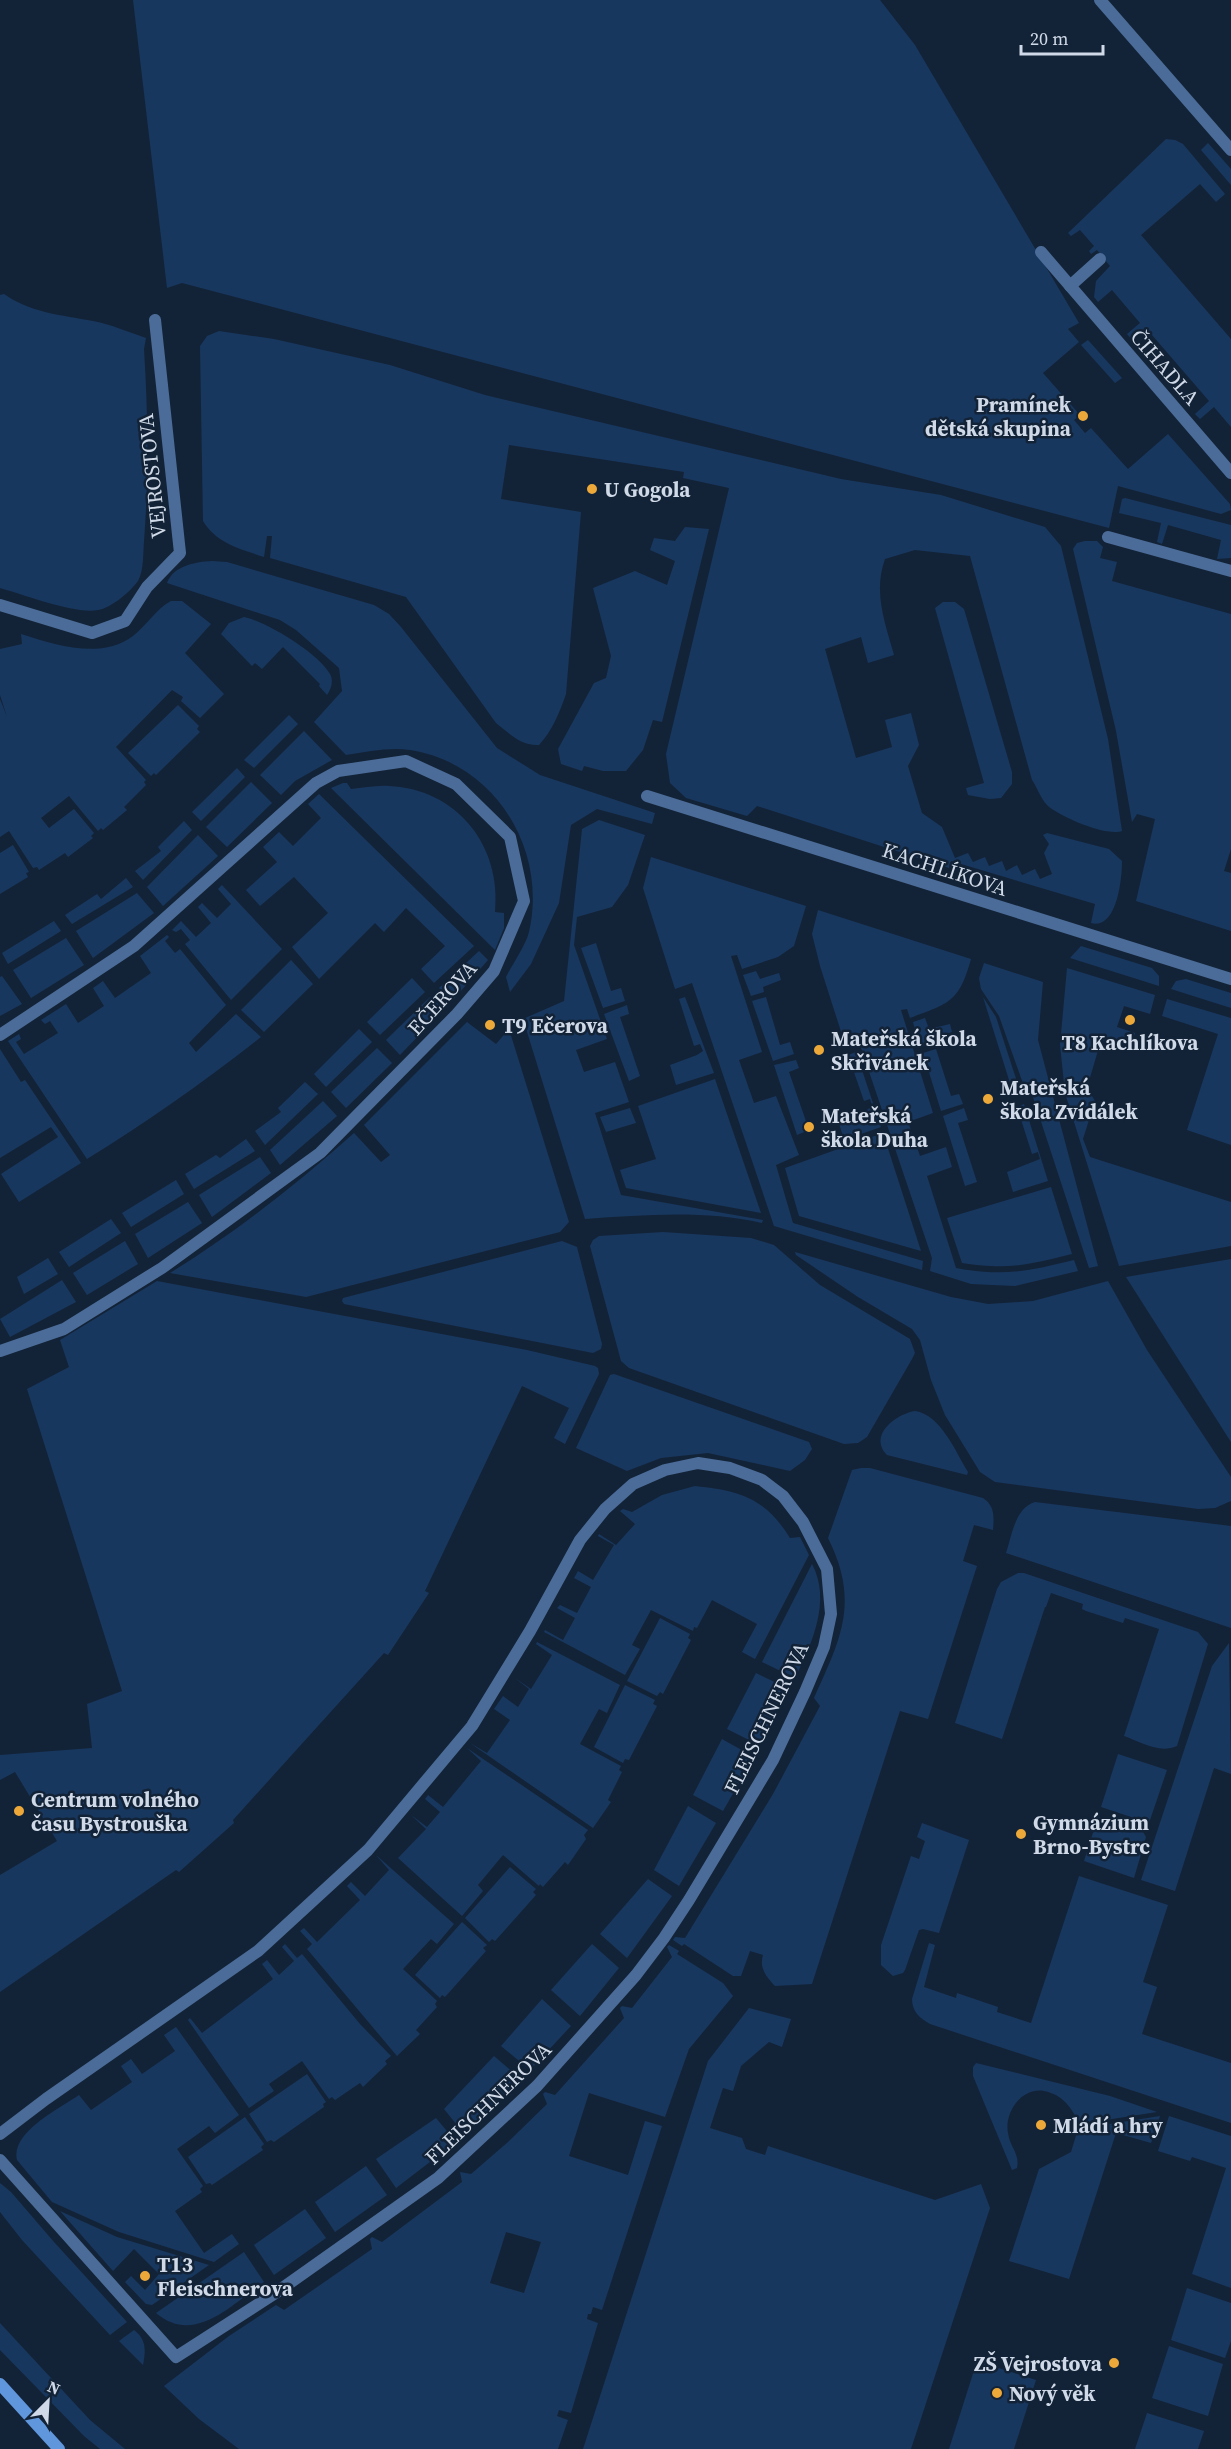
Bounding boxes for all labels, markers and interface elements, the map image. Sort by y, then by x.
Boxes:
scale bar [1021,18,1104,56]
text: 20 m [1030,26,1068,51]
street label: ČIHADLA [1124,323,1206,411]
place label: Pramínek dětská skupina [925,390,1072,443]
marker: Pramínek dětská skupina [1076,409,1090,423]
street label: VEJROSTOVA [131,412,173,540]
place label: U Gogola [604,475,691,504]
marker: U Gogola [585,482,599,496]
street label: KACHLÍKOVA [879,835,1011,903]
street label: EČEROVA [401,954,483,1042]
place label: T9 Ečerova [502,1011,609,1040]
marker: T8 Kachlíkova [1123,1013,1137,1027]
marker: T9 Ečerova [483,1018,497,1032]
place label: Mateřská škola Skřivánek [831,1024,978,1077]
place label: T8 Kachlíkova [1062,1028,1199,1057]
marker: Mateřská škola Skřivánek [812,1043,826,1057]
place label: Mateřská škola Zvídálek [1000,1073,1138,1126]
marker: Mateřská škola Zvídálek [981,1092,995,1106]
place label: Mateřská škola Duha [821,1101,929,1154]
marker: Mateřská škola Duha [802,1120,816,1134]
street label: FLEISCHNEROVA [717,1637,815,1799]
place label: Centrum volného času Bystrouška [31,1785,199,1838]
marker: Centrum volného času Bystrouška [12,1804,26,1818]
place label: Gymnázium Brno-Bystrc [1033,1808,1150,1861]
marker: Gymnázium Brno-Bystrc [1014,1827,1028,1841]
street label: FLEISCHNEROVA [418,2035,558,2171]
place label: Mládí a hry [1053,2111,1164,2140]
marker: Mládí a hry [1034,2118,1048,2132]
place label: T13 Fleischnerova [157,2250,294,2303]
marker: T13 Fleischnerova [138,2269,152,2283]
place label: ZŠ Vejrostova [974,2349,1103,2378]
marker: ZŠ Vejrostova [1107,2356,1121,2370]
north arrow [18,2371,78,2431]
text: N [44,2375,64,2400]
place label: Nový věk [1009,2379,1096,2408]
marker: Nový věk [990,2386,1004,2400]

